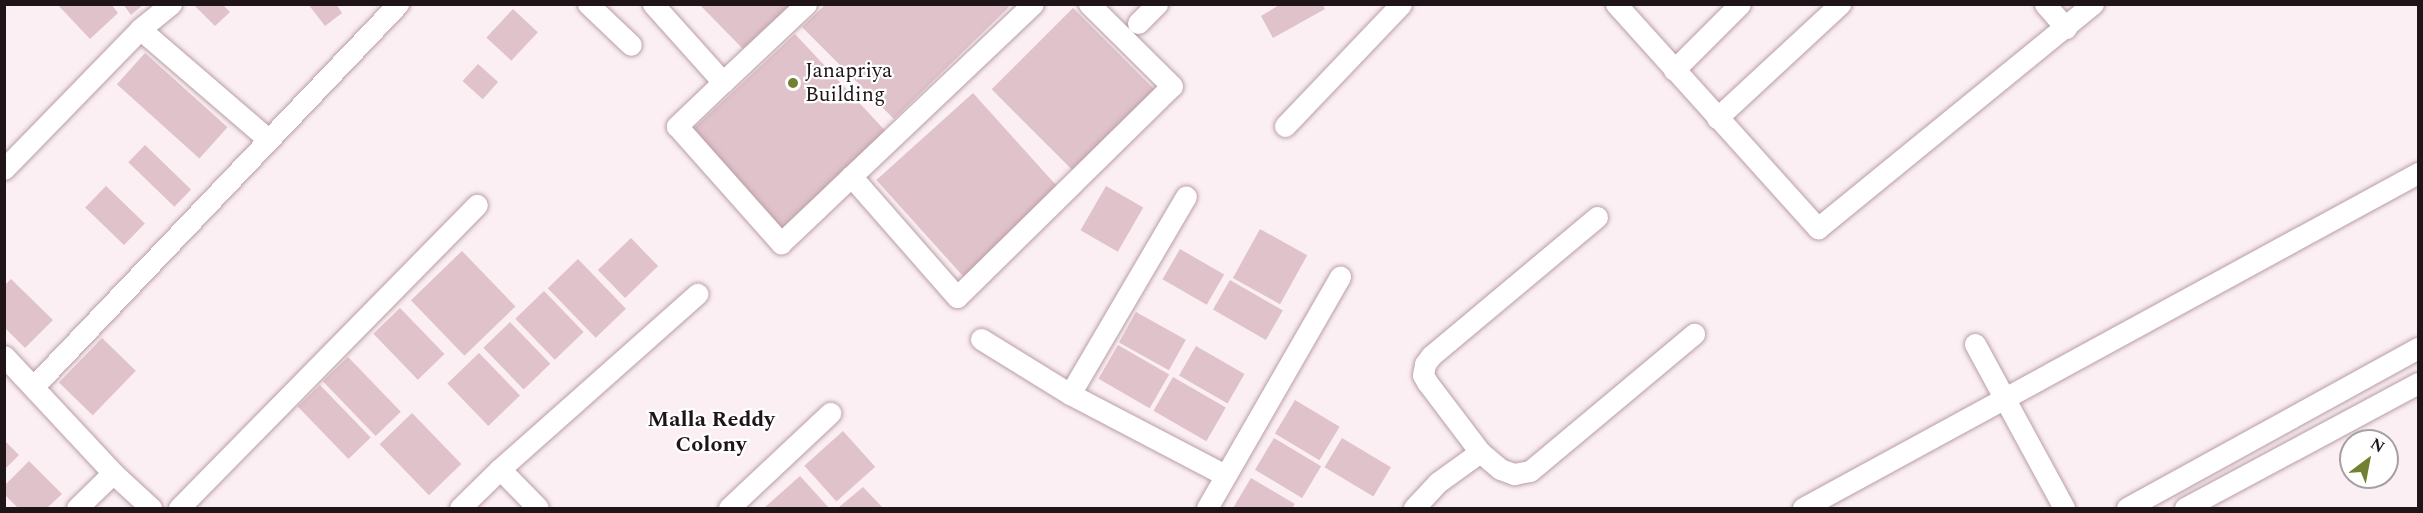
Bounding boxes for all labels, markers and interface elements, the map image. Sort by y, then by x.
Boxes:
place label: Janapriya Building [805,58,892,108]
marker: Janapriya Building [786,76,800,90]
district label: Malla Reddy Colony [647,406,775,458]
north arrow [2339,429,2399,489]
text: N [2366,432,2389,459]

